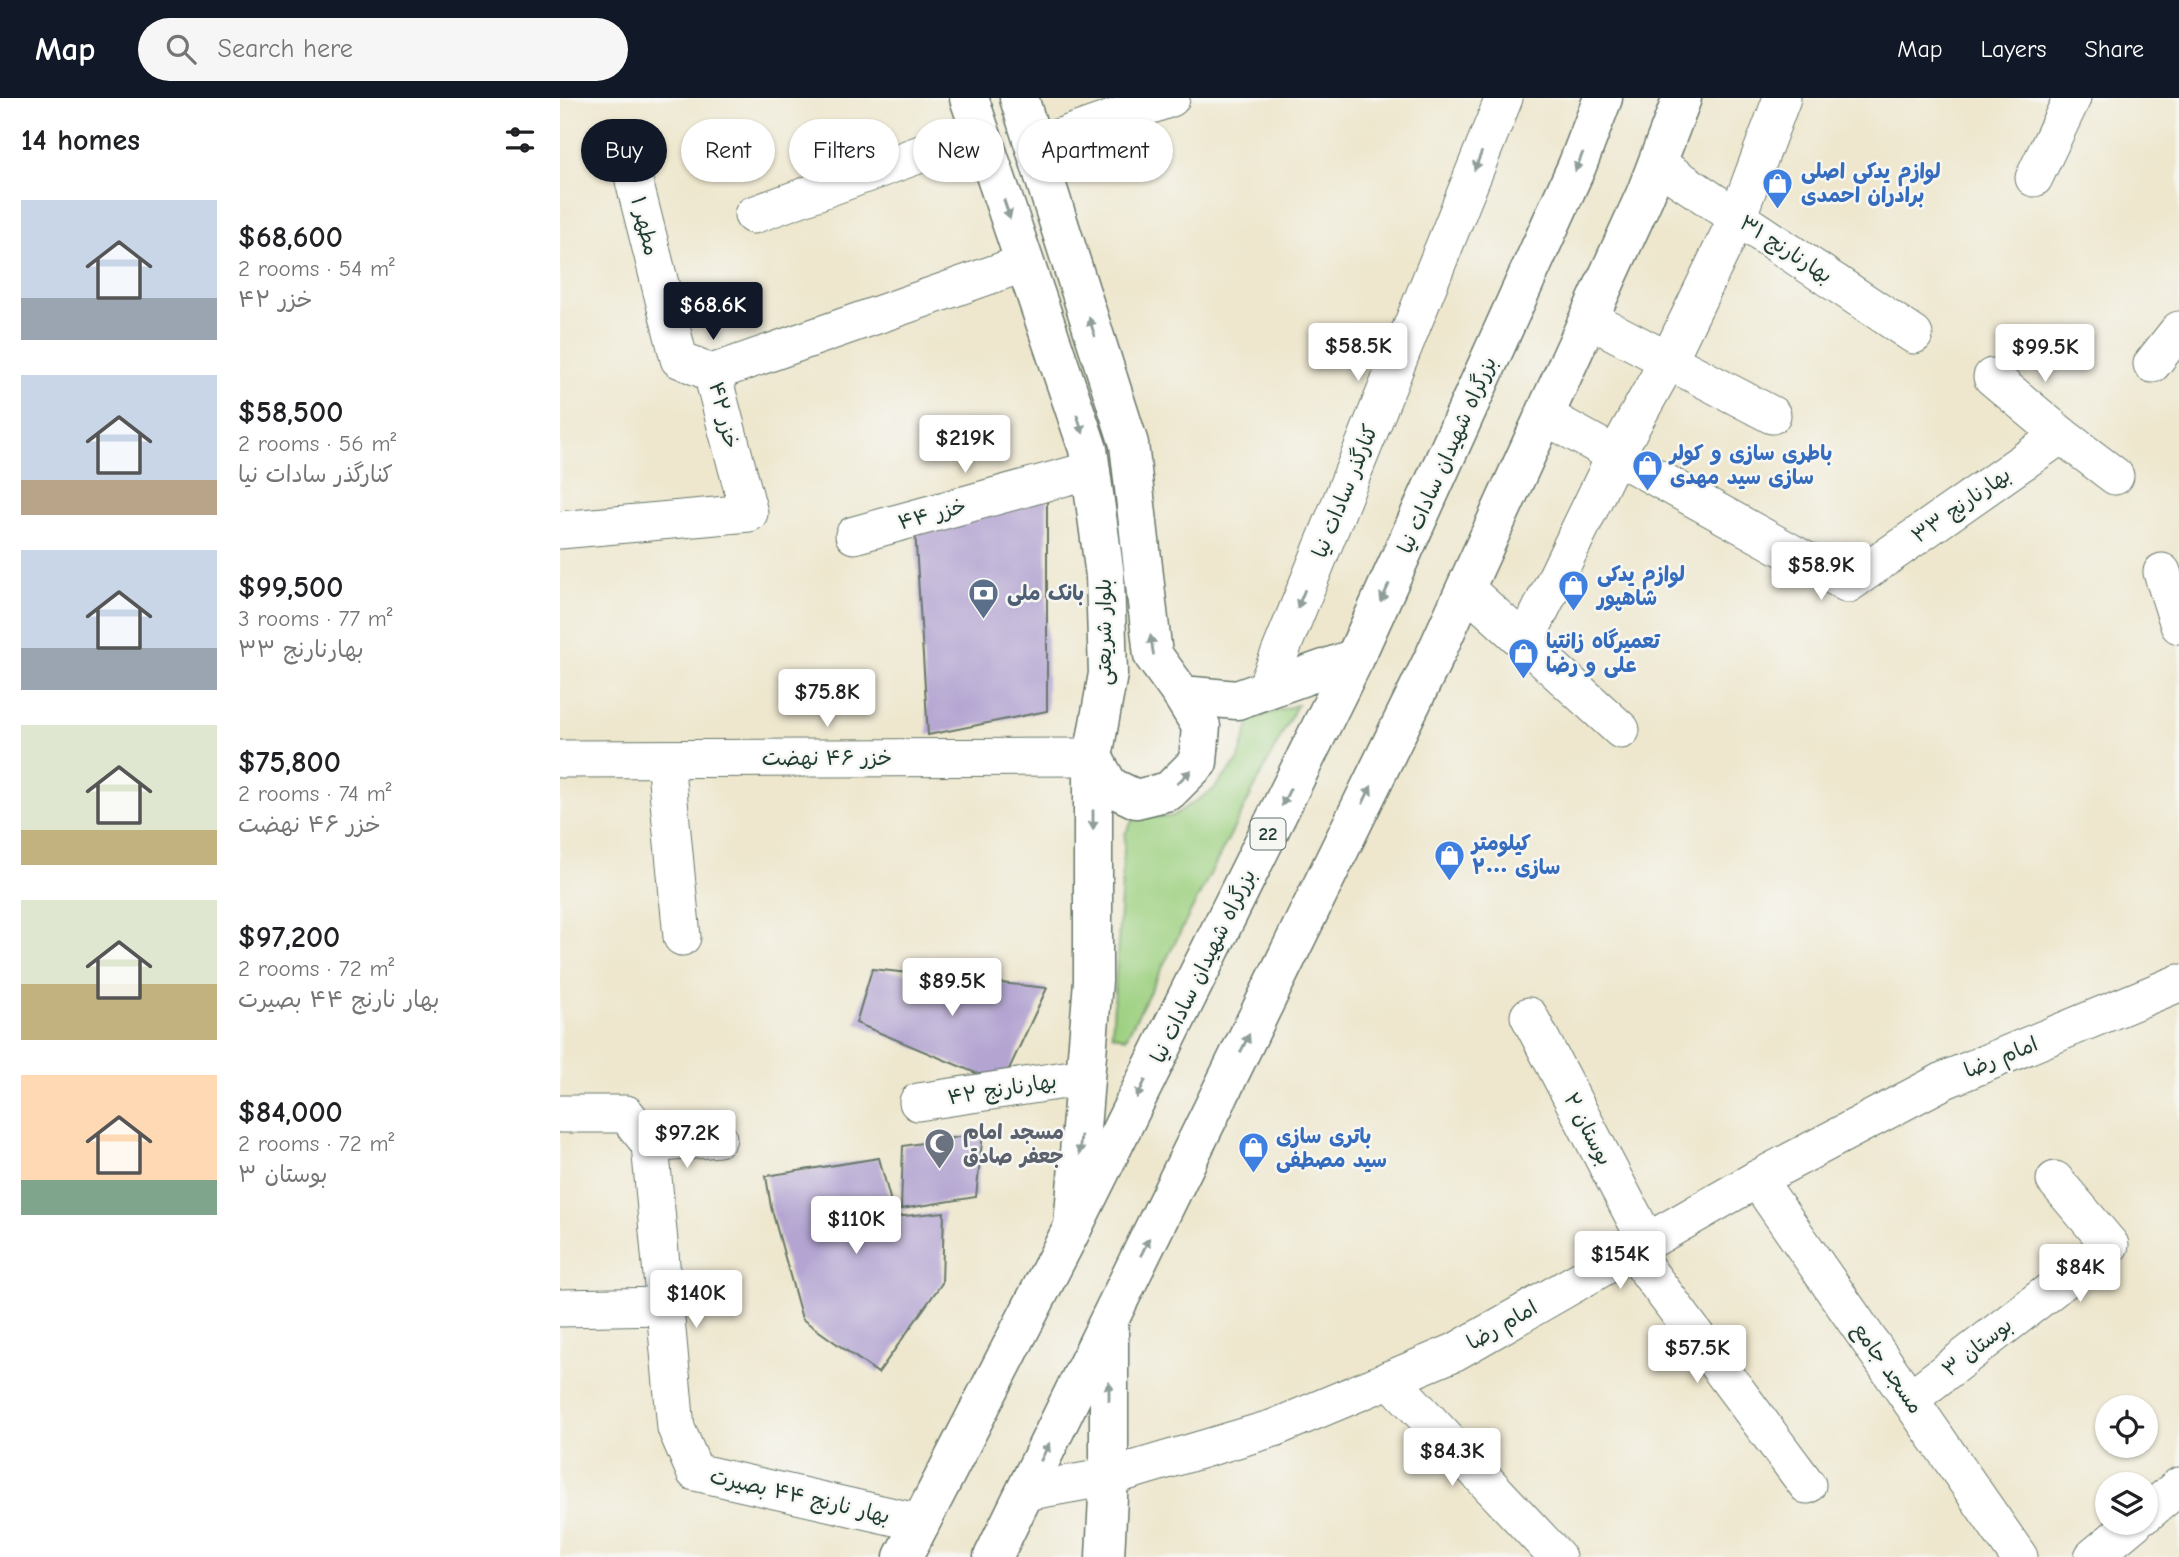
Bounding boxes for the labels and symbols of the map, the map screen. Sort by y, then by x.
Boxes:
one-way arrow [1473,151,1484,172]
one-way arrow [1573,151,1584,172]
place label: لوازم یدکی اصلی برادران احمدی [1801,159,1941,208]
shop icon: لوازم یدکی اصلی برادران احمدی [1761,166,1795,210]
street label: مطهر ۱ [626,194,664,258]
one-way arrow [1002,199,1013,220]
street label: بهارنارنج ۳۱ [1734,210,1837,289]
pin: $68.6K [656,282,770,342]
one-way arrow [1087,316,1097,337]
pin: $58.5K [1301,324,1415,383]
pin: $99.5K [1988,324,2102,384]
street label: بزرگراه شهیدان سادات نیا [1393,353,1502,557]
street label: خزر ۴۲ [704,379,744,451]
one-way arrow [1075,414,1086,435]
pin: $219K [916,416,1014,475]
street label: کنارگذر سادات نیا [1307,421,1383,561]
place label: باطری سازی و کولر سازی سید مهدی [1668,441,1832,490]
shop icon: باطری سازی و کولر سازی سید مهدی [1630,448,1664,492]
street label: بهارنارنج ۳۳ [1907,462,2016,549]
street label: خزر ۴۴ [895,493,969,535]
pin: $58.9K [1764,542,1878,602]
place label: لوازم یدکی شاهپور [1595,562,1685,611]
shop icon: لوازم یدکی شاهپور [1557,569,1591,613]
bank icon: بانک ملی [967,576,1001,620]
street label: بلوار شریعتی [1092,579,1118,685]
place label: بانک ملی [1007,581,1084,606]
one-way arrow [1379,582,1390,603]
one-way arrow [1296,589,1307,610]
place label: تعمیرگاه زانتیا علی و رضا [1546,628,1661,678]
one-way arrow [1146,634,1157,656]
shop icon: تعمیرگاه زانتیا علی و رضا [1506,636,1540,680]
pin: $75.8K [770,670,884,729]
street label: خزر ۴۶ نهضت [762,746,892,770]
one-way arrow [1175,768,1192,785]
one-way arrow [1361,785,1372,805]
one-way arrow [1281,788,1293,808]
one-way arrow [1087,809,1099,831]
road number: 22 [1250,818,1286,849]
place label: کیلومتر سازی ۲۰۰۰ [1470,831,1560,879]
shop icon: کیلومتر سازی ۲۰۰۰ [1432,838,1466,882]
street label: بزرگراه شهیدان سادات نیا [1146,865,1261,1067]
pin: $89.5K [895,958,1009,1018]
street label: امام رضا [1961,1031,2043,1086]
one-way arrow [1239,1033,1251,1053]
street label: بهارنارنج ۴۲ [946,1069,1059,1111]
one-way arrow [1136,1079,1147,1099]
street label: بوستان ۲ [1558,1089,1617,1170]
pin: $97.2K [630,1110,744,1170]
place label: مسجد امام جعفر صادق [963,1120,1064,1168]
place label: باتری سازی سید مصطفی [1276,1124,1387,1173]
mosque icon: مسجد امام جعفر صادق [923,1127,957,1171]
shop icon: باتری سازی سید مصطفی [1236,1131,1270,1175]
one-way arrow [1074,1134,1085,1156]
pin: $110K [807,1196,905,1256]
pin: $154K [1571,1232,1669,1291]
one-way arrow [1139,1237,1150,1257]
pin: $84K [2039,1244,2121,1304]
pin: $140K [647,1270,745,1330]
street label: امام رضا [1463,1295,1543,1358]
street label: بوستان ۳ [1937,1312,2017,1382]
street label: مسجد جامع [1845,1318,1928,1420]
pin: $57.5K [1640,1326,1754,1385]
one-way arrow [1103,1380,1115,1402]
pin: $84.3K [1395,1428,1509,1488]
one-way arrow [1039,1442,1050,1462]
street label: بهار نارنج ۴۴ بصیرت [707,1464,892,1530]

